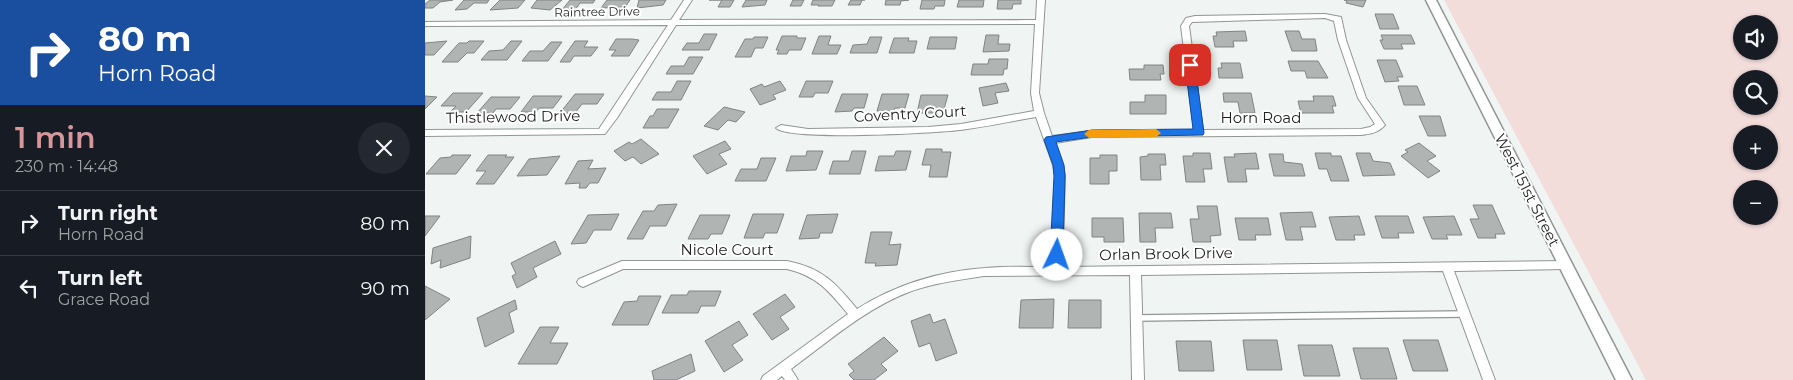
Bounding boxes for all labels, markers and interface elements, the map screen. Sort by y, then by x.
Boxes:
street label: Raintree Drive [554,3,640,20]
map controls [1733,15,1778,225]
button: sound [1733,15,1778,60]
text: 80 m [98,17,192,60]
icon: right [15,20,80,85]
pin [1169,44,1211,86]
icon: arrive [1176,51,1204,79]
text: Horn Road [98,60,217,87]
button: search [1733,70,1778,115]
street label: Coventry Court [853,101,967,126]
street label: Thistlewood Drive [446,106,580,127]
street label: Horn Road [1221,108,1301,127]
text: 1 min [15,119,96,156]
button: close [358,122,410,174]
button: + [1733,125,1778,170]
street label: West 151st Street [1491,130,1564,249]
text: 230 m · 14:48 [15,157,118,176]
button: − [1733,180,1778,225]
text: Turn right [58,202,158,225]
icon: right [15,209,43,237]
text: 80 m [360,212,410,235]
text: Horn Road [58,225,144,244]
position arrow [1030,228,1082,280]
street label: Nicole Court [680,240,774,259]
street label: Orlan Brook Drive [1099,243,1233,264]
text: Turn left [58,267,143,290]
icon: left [15,274,43,302]
text: 90 m [361,277,410,300]
text: Grace Road [58,290,150,309]

